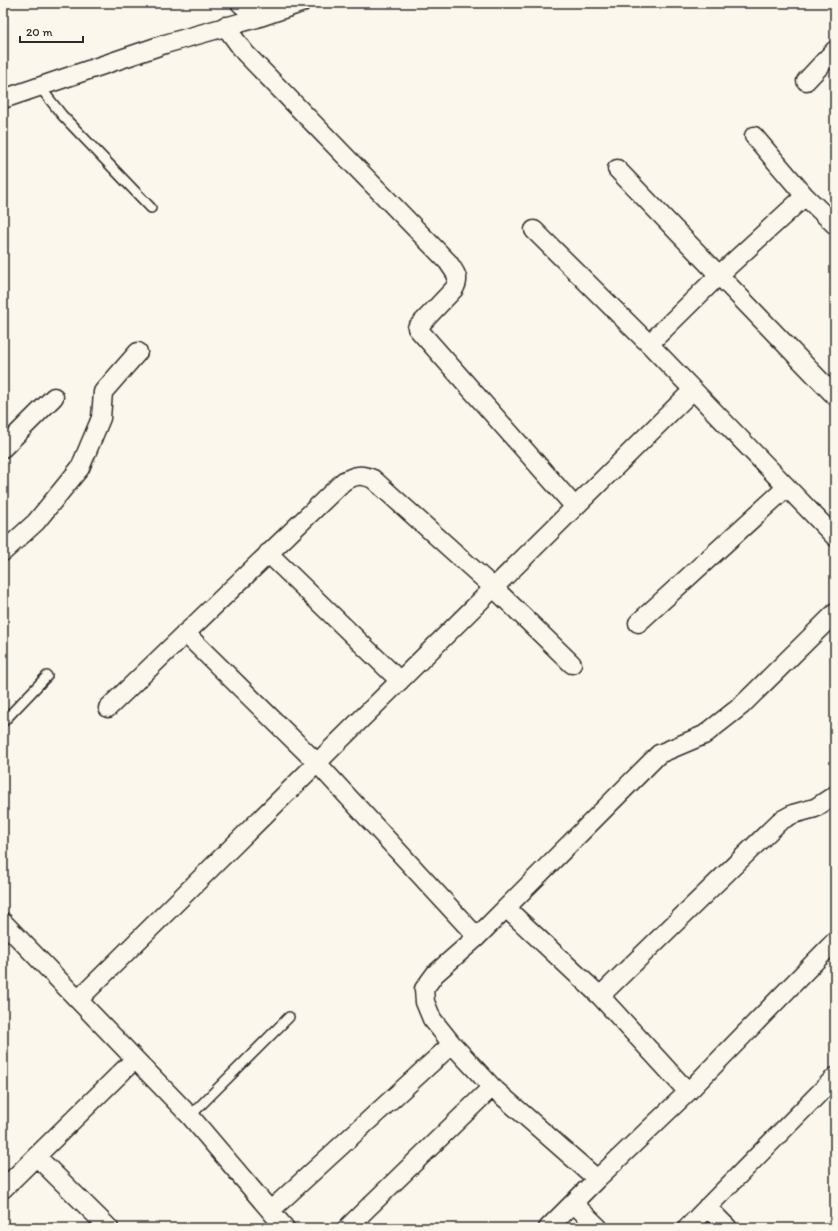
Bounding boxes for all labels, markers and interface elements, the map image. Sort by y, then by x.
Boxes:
scale bar [20,18,83,44]
text: 20 m [26,25,53,39]

